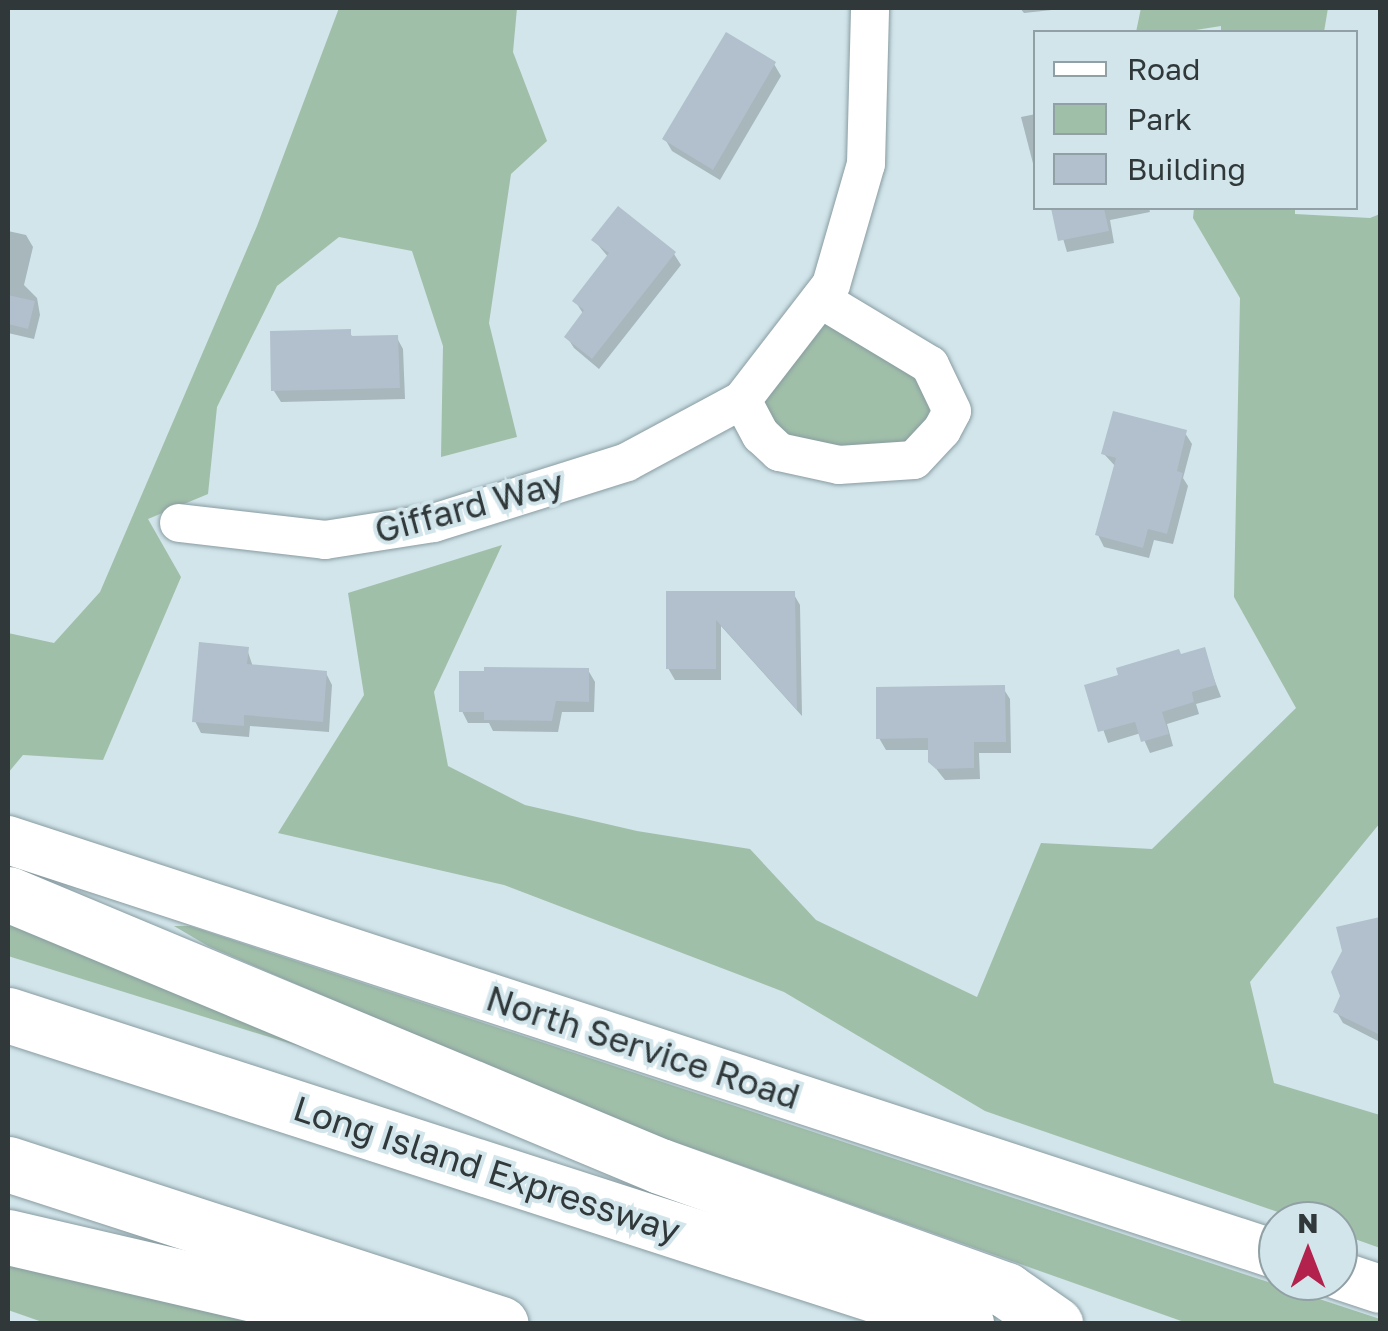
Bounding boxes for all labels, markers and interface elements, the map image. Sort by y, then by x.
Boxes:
legend [1033,30,1358,210]
text: Road [1127,51,1201,87]
text: Park [1127,101,1192,137]
text: Building [1127,151,1246,187]
street label: Giffard Way [370,461,568,551]
street label: North Service Road [481,977,805,1117]
street label: Long Island Expressway [288,1087,686,1251]
north arrow [1258,1201,1358,1301]
text: N [1297,1206,1319,1239]

